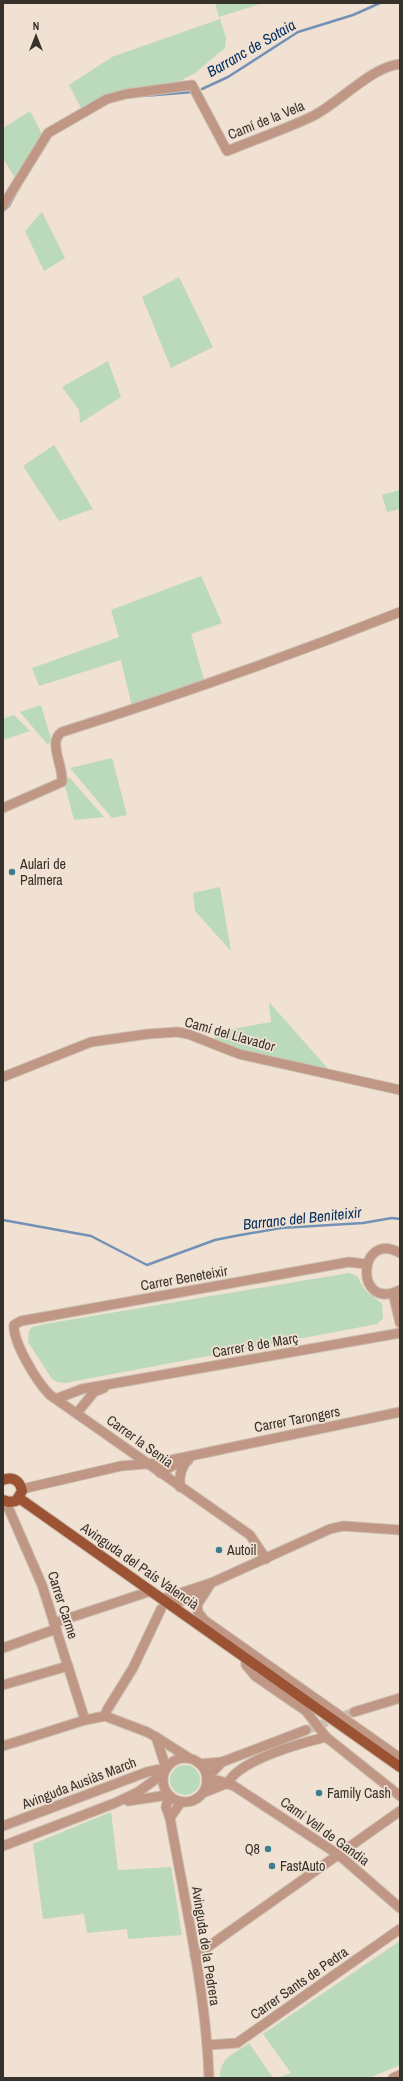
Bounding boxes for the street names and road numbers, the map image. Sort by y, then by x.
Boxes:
street label: Camí de la Vela [225,96,308,144]
street label: Camí del Llavador [183,1013,277,1056]
street label: Carrer Beneteixir [139,1261,229,1295]
street label: Carrer 8 de Març [211,1329,300,1361]
street label: Carrer Tarongers [253,1402,342,1436]
street label: Carrer la Senia [103,1411,177,1472]
street label: Avinguda del País Valencià [77,1518,203,1614]
street label: Carrer Carme [44,1569,82,1641]
street label: Avinguda Ausiàs March [18,1753,139,1813]
street label: Camí Vell de Gandia [277,1793,374,1870]
street label: Avinguda de la Pedrera [188,1884,224,2007]
street label: Carrer Sants de Pedra [247,1942,352,2023]

